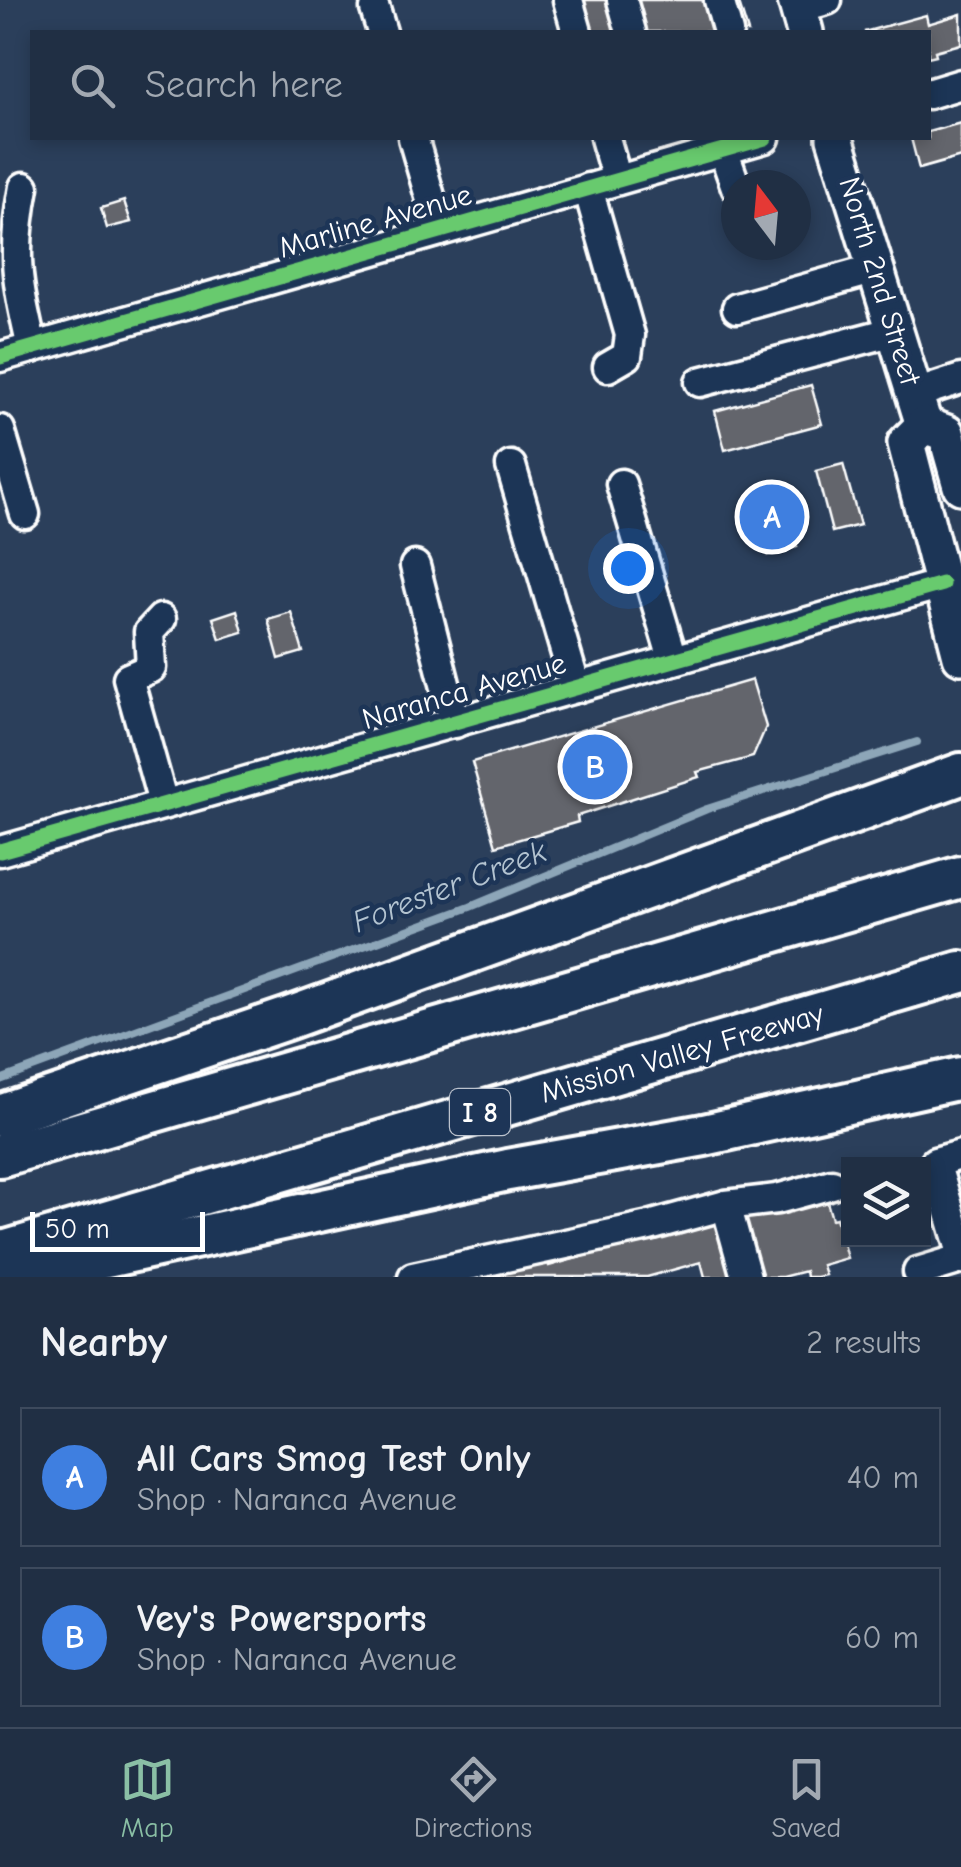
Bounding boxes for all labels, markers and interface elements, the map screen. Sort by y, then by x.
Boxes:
search box [30,30,931,140]
icon: search [65,58,120,113]
text: Search here [145,63,343,107]
north arrow [721,170,811,260]
street label: North 2nd Street [831,173,928,391]
street label: Marline Avenue [275,177,476,266]
pin: A [740,480,804,554]
your location [603,543,654,594]
street label: Naranca Avenue [358,646,570,737]
pin: B [562,730,628,804]
water label: Forester Creek [347,832,552,940]
street label: Mission Valley Freeway [537,996,828,1111]
road number: I 8 [450,1089,510,1135]
map controls [841,1157,931,1247]
button: layers [841,1157,931,1247]
scale bar [30,1207,205,1252]
text: 50 m [45,1213,110,1245]
text: Nearby [40,1318,167,1367]
text: 2 results [806,1324,921,1361]
text: All Cars Smog Test Only [137,1437,531,1481]
text: A [66,1459,83,1496]
text: 40 m [847,1459,919,1496]
text: Shop · Naranca Avenue [137,1481,457,1518]
text: Vey's Powersports [137,1597,426,1641]
text: B [65,1619,84,1656]
text: 60 m [845,1619,919,1656]
text: Shop · Naranca Avenue [137,1641,457,1678]
tab: Map [120,1752,175,1844]
tab: Directions [414,1752,532,1844]
tab: Saved [771,1752,841,1844]

